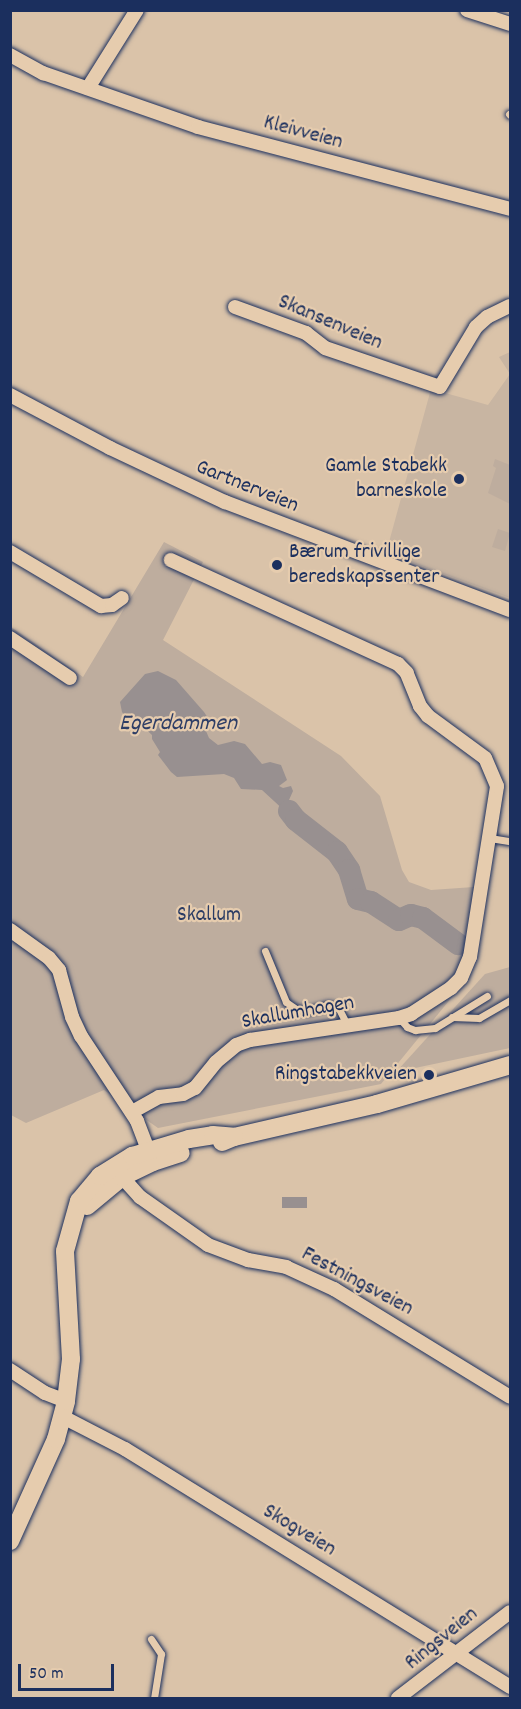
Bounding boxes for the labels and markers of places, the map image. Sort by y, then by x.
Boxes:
place label: Gamle Stabekk barneskole [325,453,447,505]
marker: Gamle Stabekk barneskole [452,472,466,486]
place label: Bærum frivillige beredskapssenter [289,539,439,590]
marker: Bærum frivillige beredskapssenter [270,558,284,572]
place label: Ringstabekkveien [275,1062,417,1088]
marker: Ringstabekkveien [422,1068,436,1082]

